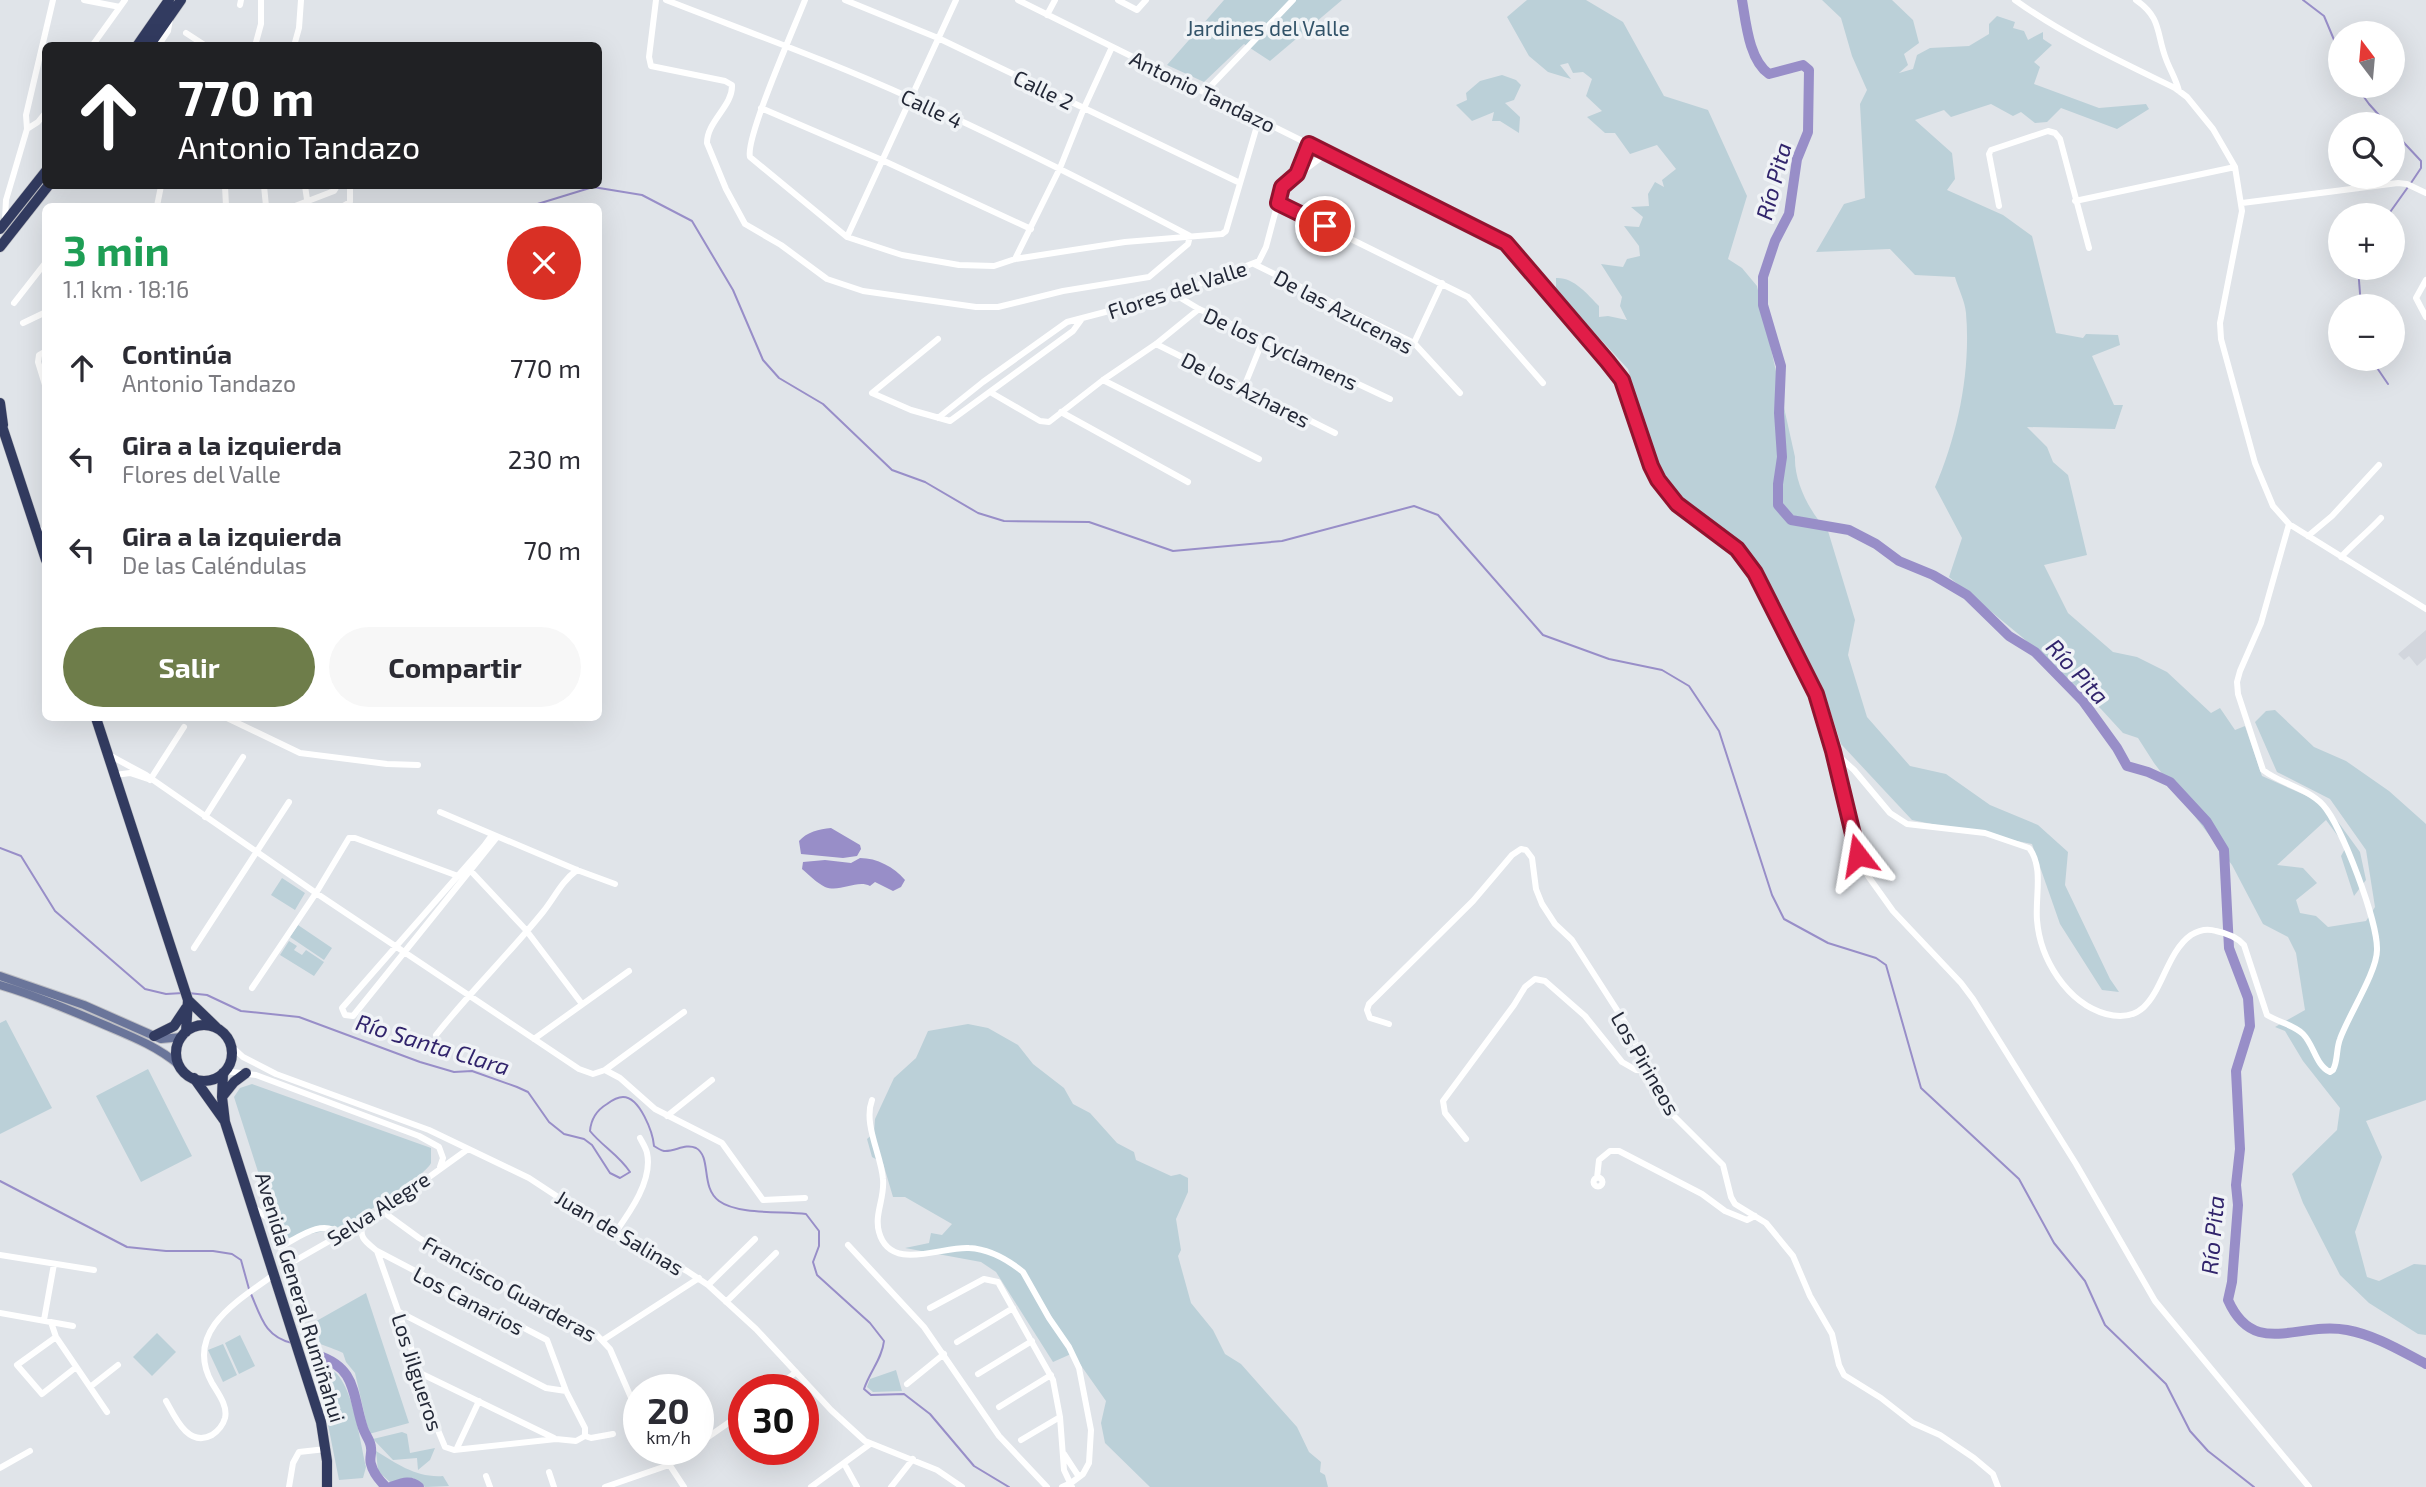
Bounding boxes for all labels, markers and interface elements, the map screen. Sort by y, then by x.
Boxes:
park label: Jardines del Valle [1186,15,1350,40]
north arrow [2328,21,2404,98]
map controls [2328,21,2405,371]
street label: Antonio Tandazo [1126,45,1280,137]
street label: Calle 2 [1010,64,1078,114]
text: 770 m [178,67,314,126]
icon: ahead [63,70,154,161]
street label: Calle 4 [897,83,967,133]
button: search [2328,112,2405,189]
text: Antonio Tandazo [178,127,420,165]
water label: Río Pita [1749,139,1797,223]
pin [1295,196,1355,256]
button: + [2328,203,2405,280]
icon: arrive [1306,207,1344,245]
text: 3 min [63,224,170,274]
button: close [507,226,581,300]
street label: Flores del Valle [1104,255,1250,323]
street label: De las Azucenas [1270,264,1418,358]
text: 1.1 km · 18:16 [63,275,189,303]
button: − [2328,294,2405,371]
street label: De los Cyclamens [1200,301,1362,395]
text: Continúa [122,338,232,369]
street label: De los Azhares [1178,346,1314,432]
icon: ahead [63,349,101,387]
text: 770 m [510,352,581,383]
text: Antonio Tandazo [122,369,296,397]
text: Gira a la izquierda [122,429,342,460]
icon: left [63,440,101,478]
text: 230 m [508,443,581,474]
text: Flores del Valle [122,460,281,488]
text: Gira a la izquierda [122,520,342,551]
icon: left [63,531,101,569]
text: 70 m [523,534,581,565]
text: De las Caléndulas [122,551,307,579]
button: Salir [63,627,315,707]
button: Compartir [329,627,581,707]
water label: Río Pita [2041,633,2115,709]
position arrow [1821,818,1895,892]
water label: Río Santa Clara [353,1007,513,1081]
street label: Los Pirineos [1606,1007,1686,1119]
street label: Selva Alegre [322,1166,434,1250]
street label: Avenida General Rumiñahui [251,1169,351,1425]
street label: Juan de Salinas [552,1184,688,1280]
water label: Río Pita [2195,1194,2229,1276]
street label: Francisco Guarderas [419,1230,601,1346]
street label: Los Canarios [409,1260,529,1340]
street label: Los Jilgueros [387,1310,449,1434]
speed limit sign: 30 [728,1374,819,1465]
text: 20 [647,1389,690,1431]
text: km/h [646,1426,691,1448]

